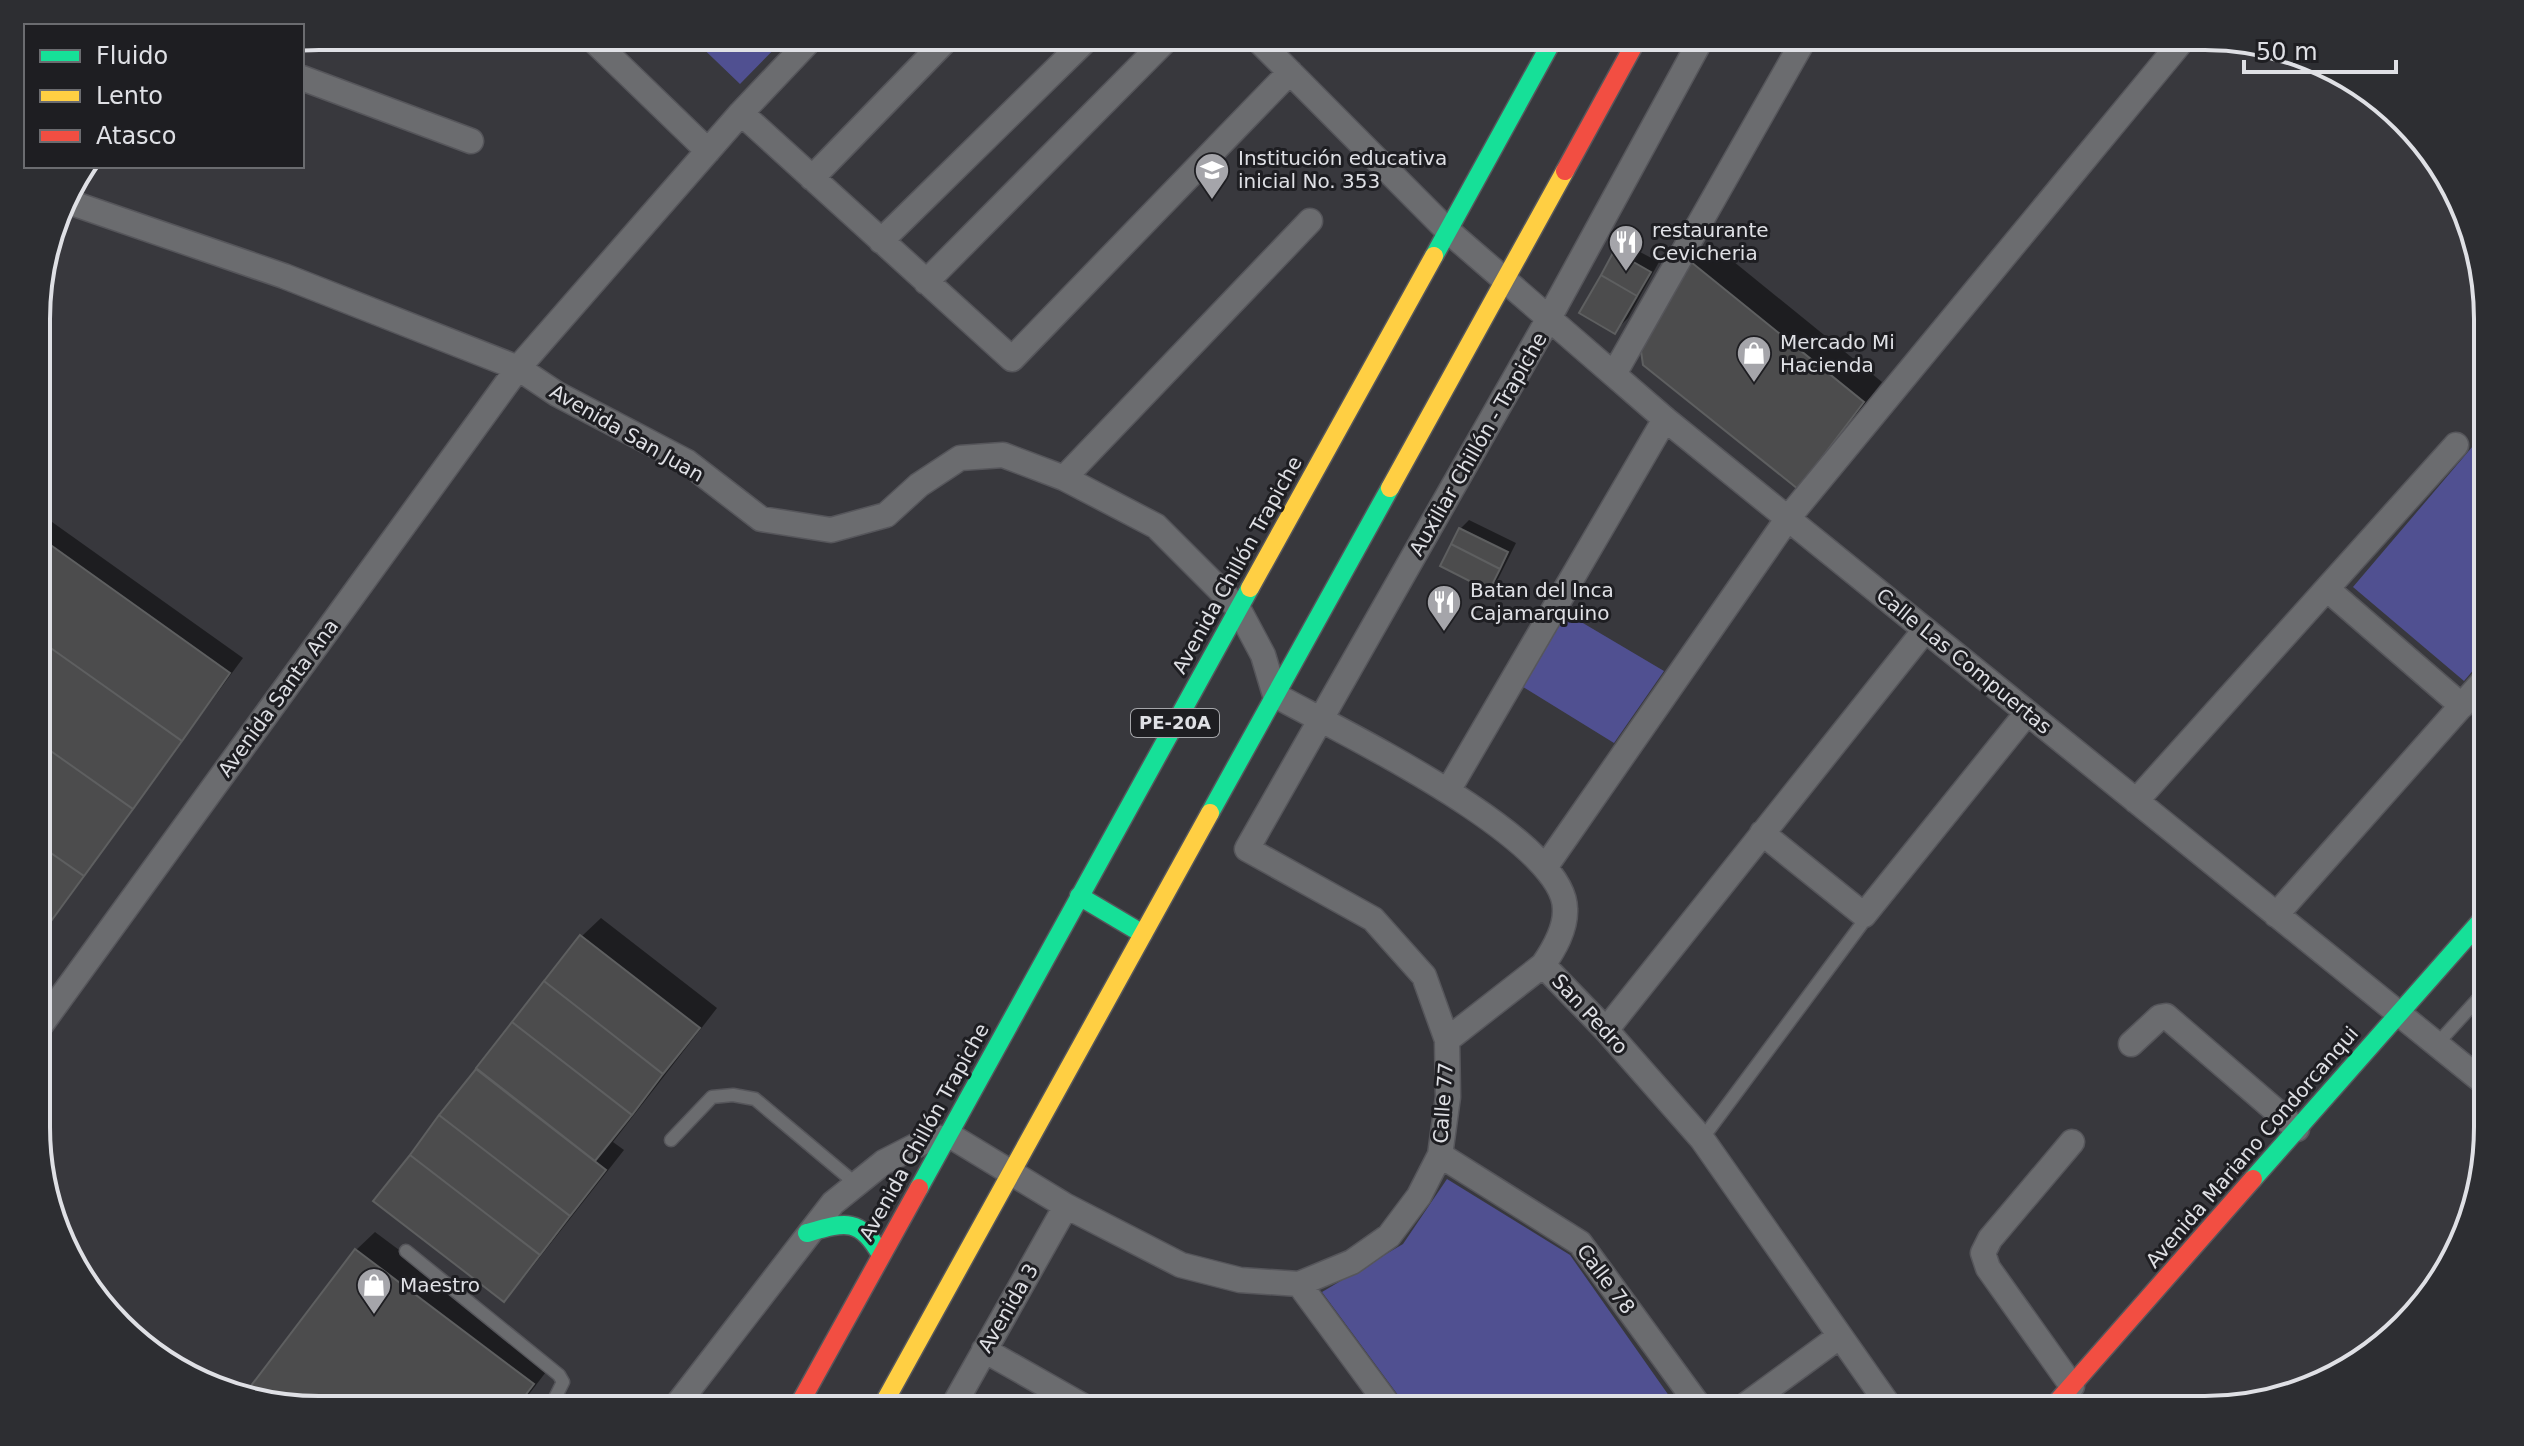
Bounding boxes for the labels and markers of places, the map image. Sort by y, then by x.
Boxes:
place label: Institución educativa inicial No. 353 [1238,146,1447,193]
school or university icon: Institución educativa inicial No. 353 [1193,151,1231,201]
place label: restaurante Cevicheria [1652,218,1769,265]
restaurant icon: restaurante Cevicheria [1607,223,1645,273]
place label: Mercado Mi Hacienda [1780,330,1895,377]
shop icon: Mercado Mi Hacienda [1735,334,1773,384]
place label: Batan del Inca Cajamarquino [1470,578,1614,625]
restaurant icon: Batan del Inca Cajamarquino [1425,583,1463,633]
shop icon: Maestro [355,1266,393,1316]
place label: Maestro [400,1273,480,1297]

